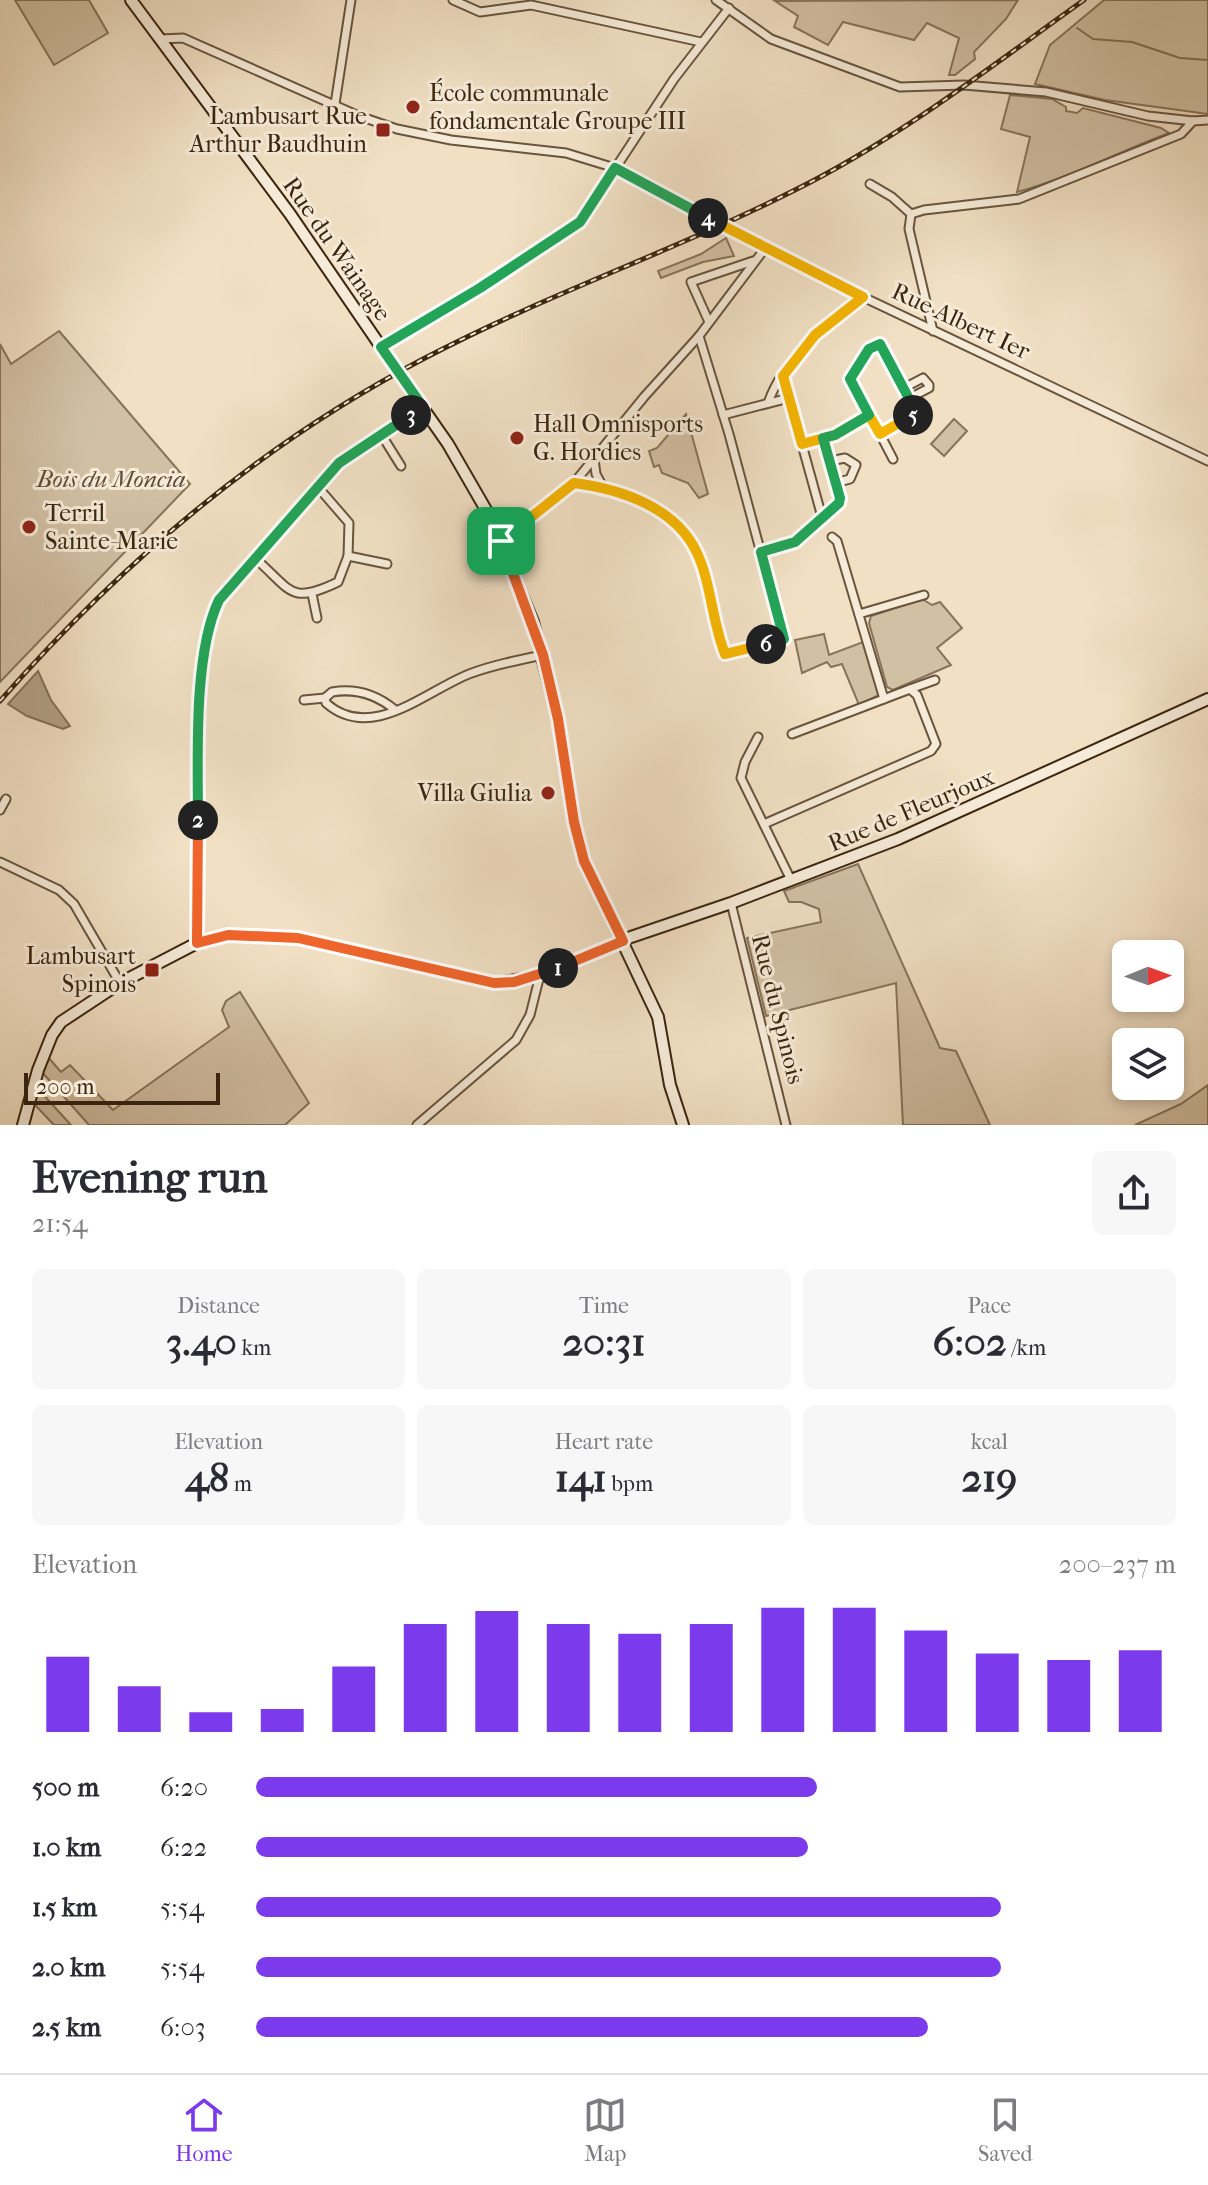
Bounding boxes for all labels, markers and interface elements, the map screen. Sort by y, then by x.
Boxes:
place label: École communale fondamentale Groupe III [429,78,686,135]
marker: École communale fondamentale Groupe III [404,98,422,116]
place label: Lambusart Rue Arthur Baudhuin [189,102,367,158]
marker: Lambusart Rue Arthur Baudhuin [374,121,392,139]
street label: Rue du Wainage [277,172,397,326]
pin: 4 [688,198,728,238]
text: 4 [702,205,715,231]
street label: Rue Albert Ier [887,277,1035,366]
pin: 3 [391,395,431,435]
pin: 5 [893,395,933,435]
text: 3 [406,402,416,428]
text: 5 [908,402,918,428]
place label: Hall Omnisports G. Hordies [533,410,703,466]
marker: Hall Omnisports G. Hordies [508,429,526,447]
park label: Bois du Moncia [35,465,185,493]
place label: Terril Sainte-Marie [45,499,178,555]
pin [467,507,535,575]
marker: Terril Sainte-Marie [20,518,38,536]
icon: arrive [479,519,523,563]
pin: 6 [746,624,786,664]
text: 6 [760,631,772,657]
street label: Rue de Fleurjoux [824,762,998,858]
place label: Villa Giulia [417,779,533,807]
marker: Villa Giulia [539,784,557,802]
pin: 2 [178,800,218,840]
text: 2 [192,807,204,833]
street label: Rue du Spinois [746,931,810,1087]
north arrow [1112,940,1184,1012]
map controls [1112,940,1184,1100]
place label: Lambusart Spinois [26,942,136,998]
pin: 1 [538,948,578,988]
text: 1 [554,955,562,981]
marker: Lambusart Spinois [143,961,161,979]
button: layers [1112,1028,1184,1100]
scale bar [24,1069,220,1105]
text: 200 m [36,1074,95,1100]
button: share [1092,1151,1176,1235]
text: Evening run [32,1152,267,1203]
text: 21:54 [32,1208,88,1239]
text: Distance [177,1293,260,1319]
text: Time [579,1293,629,1319]
text: Pace [967,1293,1011,1319]
text: 3.40 [166,1319,237,1365]
text: 20:31 [562,1319,646,1365]
text: 6:02 [932,1319,1006,1365]
text: km [237,1335,271,1361]
text: /km [1006,1335,1046,1361]
text: Elevation [174,1429,263,1455]
text: Heart rate [555,1429,653,1455]
text: kcal [971,1429,1008,1455]
text: 48 [185,1455,229,1501]
text: 141 [555,1455,607,1501]
text: 219 [961,1455,1017,1501]
text: m [229,1471,252,1497]
text: bpm [607,1471,653,1497]
text: Elevation [32,1549,137,1580]
text: 200–237 m [1059,1549,1176,1580]
text: 500 m [32,1772,99,1803]
text: 6:20 [160,1772,208,1803]
text: 1.0 km [32,1832,101,1863]
text: 6:22 [160,1832,207,1863]
text: 1.5 km [32,1892,97,1923]
text: 5:54 [160,1892,204,1923]
text: 2.0 km [32,1952,105,1983]
text: 5:54 [160,1952,204,1983]
text: 2.5 km [32,2012,101,2043]
text: 6:03 [160,2012,205,2043]
tab: Home [175,2093,233,2167]
tab: Map [583,2093,627,2167]
tab: Saved [978,2093,1033,2167]

